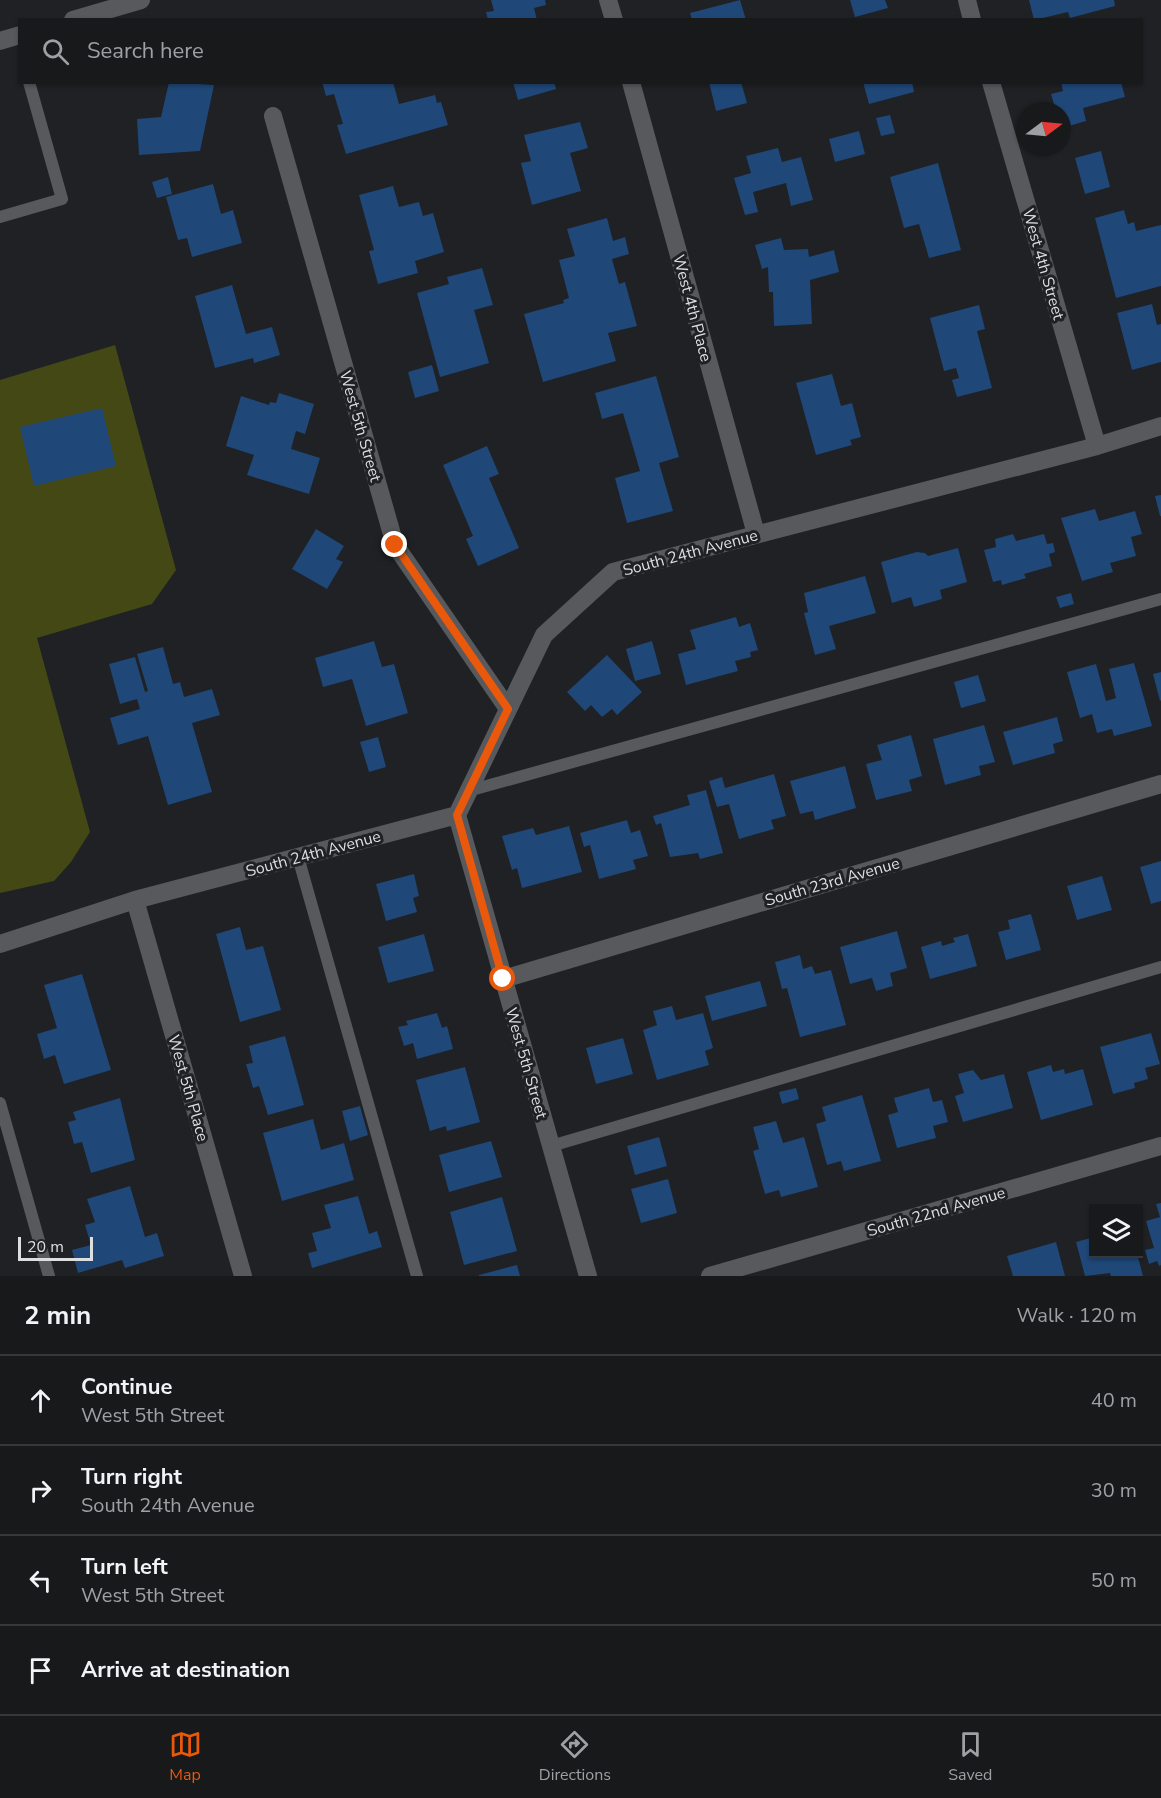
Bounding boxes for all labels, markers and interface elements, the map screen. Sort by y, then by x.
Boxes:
search box [18,18,1143,84]
icon: search [39,35,72,68]
text: Search here [87,36,204,66]
north arrow [1017,102,1071,156]
street label: West 4th Street [1017,206,1070,323]
street label: West 4th Place [667,252,717,364]
street label: West 5th Street [334,368,387,485]
street label: South 24th Avenue [620,524,760,582]
route end [381,531,407,557]
street label: South 24th Avenue [243,825,383,883]
street label: South 23rd Avenue [762,852,902,912]
route start [489,965,515,991]
street label: West 5th Street [500,1005,553,1122]
street label: West 5th Place [162,1032,214,1144]
street label: South 22nd Avenue [865,1182,1008,1242]
map controls [1089,1204,1143,1258]
button: layers [1089,1204,1143,1258]
scale bar [18,1234,93,1262]
text: 20 m [27,1236,64,1258]
text: 2 min [24,1298,91,1333]
text: Walk · 120 m [1017,1302,1137,1329]
text: Continue [81,1372,172,1402]
icon: ahead [24,1384,57,1417]
text: 40 m [1091,1387,1137,1414]
text: West 5th Street [81,1402,224,1429]
text: Turn right [81,1462,182,1492]
icon: right [24,1474,57,1507]
text: 30 m [1091,1477,1137,1504]
text: South 24th Avenue [81,1492,255,1519]
text: Turn left [81,1552,168,1582]
icon: left [24,1564,57,1597]
text: 50 m [1091,1567,1137,1594]
text: West 5th Street [81,1582,224,1609]
icon: arrive [24,1654,57,1687]
text: Arrive at destination [81,1655,290,1685]
tab: Map [169,1728,202,1786]
tab: Directions [539,1728,611,1786]
tab: Saved [948,1728,992,1786]

